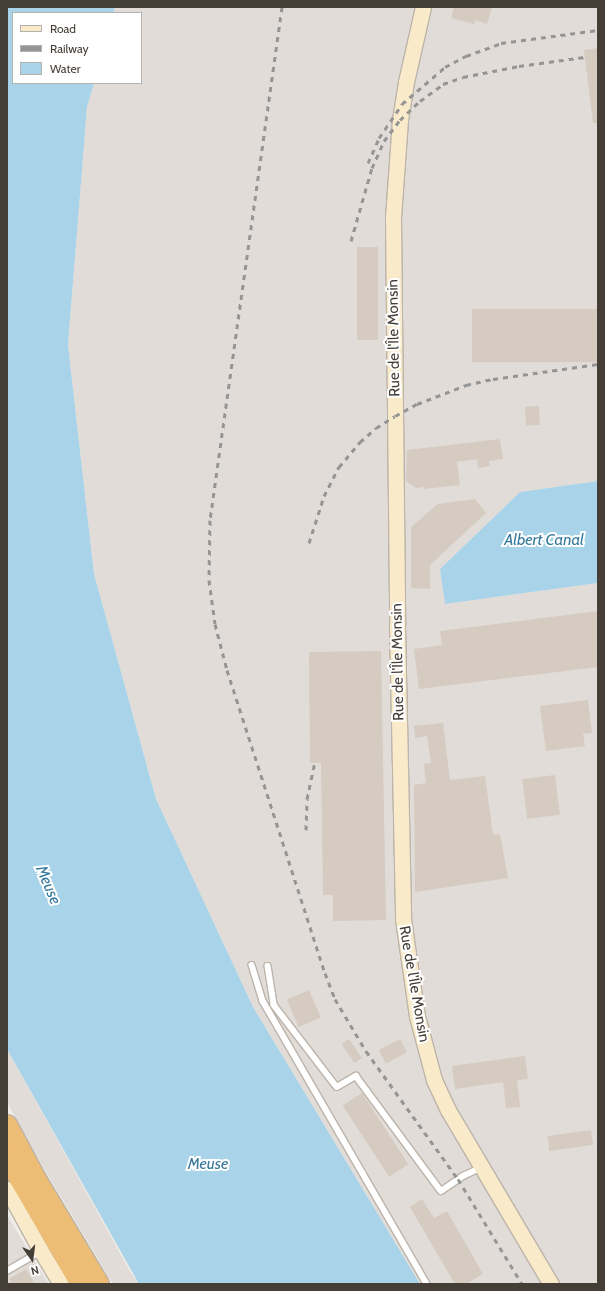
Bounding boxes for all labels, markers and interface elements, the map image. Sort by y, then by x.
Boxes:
legend [12,12,142,84]
text: Road [50,21,76,36]
text: Railway [50,41,88,56]
text: Water [50,61,80,76]
street label: Rue de l'Île Monsin [384,279,404,397]
water label: Albert Canal [504,530,584,550]
street label: Rue de l'Île Monsin [388,603,408,721]
water label: Meuse [31,863,65,907]
street label: Rue de l'Île Monsin [395,924,433,1044]
water label: Meuse [188,1154,228,1174]
north arrow [12,1239,52,1279]
text: N [29,1263,40,1278]

